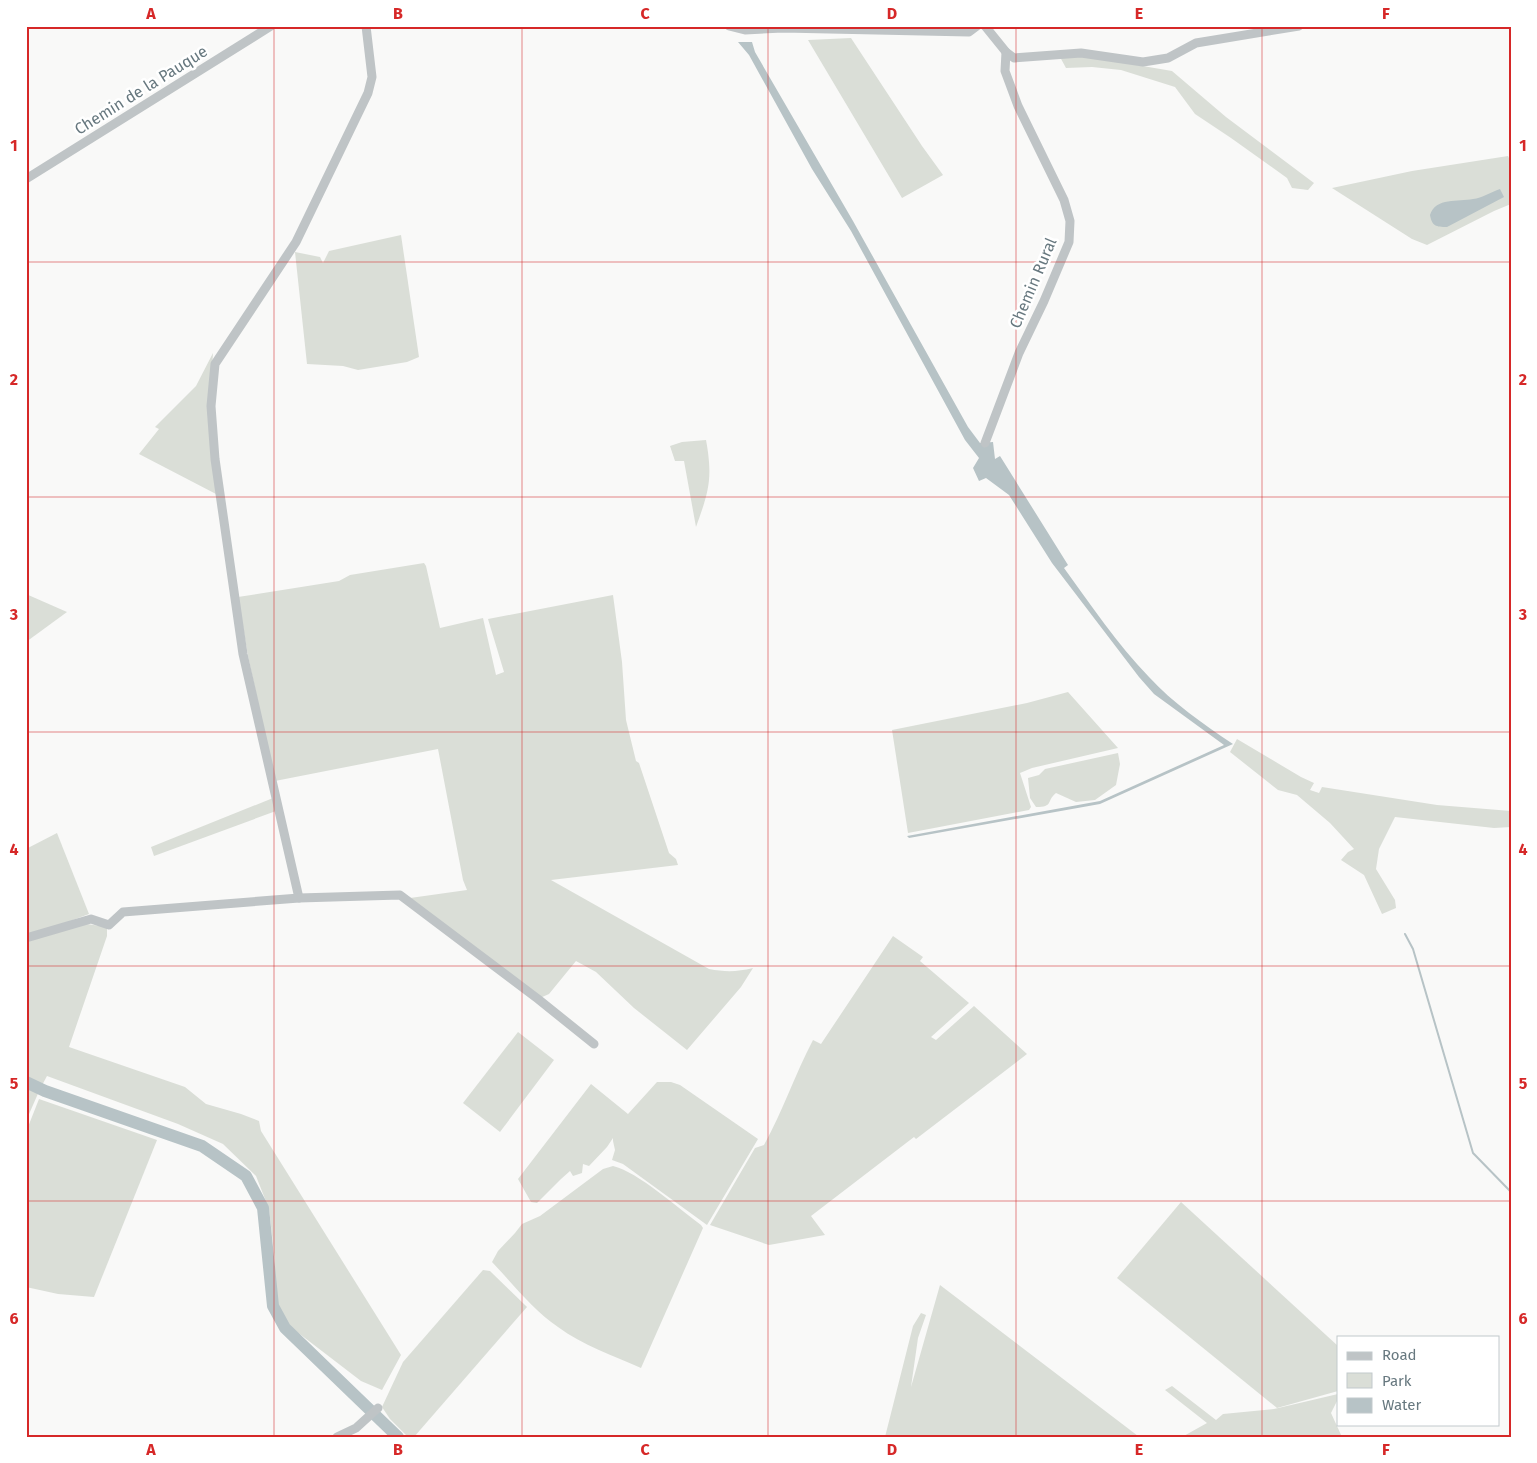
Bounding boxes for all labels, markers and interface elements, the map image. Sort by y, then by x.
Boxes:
text: A [145,4,156,23]
text: B [393,4,403,23]
text: C [640,4,650,23]
text: D [887,4,897,23]
text: E [1135,4,1143,23]
text: F [1382,4,1390,23]
street label: Chemin de la Pauque [71,41,211,139]
text: 1 [10,136,18,155]
text: 1 [1519,136,1527,155]
street label: Chemin Rural [1005,235,1061,331]
text: 2 [10,370,18,389]
text: 2 [1519,370,1527,389]
text: 3 [9,605,18,624]
text: 3 [1518,605,1527,624]
text: 4 [9,840,19,859]
text: 4 [1518,840,1528,859]
text: 5 [10,1074,19,1093]
text: 5 [1519,1074,1528,1093]
text: 6 [9,1309,19,1328]
text: 6 [1518,1309,1528,1328]
legend [1337,1336,1500,1426]
text: Road [1382,1346,1417,1364]
text: Park [1382,1372,1412,1390]
text: Water [1382,1396,1421,1414]
text: A [145,1440,156,1459]
text: B [393,1440,403,1459]
text: C [640,1440,650,1459]
text: D [887,1440,897,1459]
text: E [1135,1440,1143,1459]
text: F [1382,1440,1390,1459]

